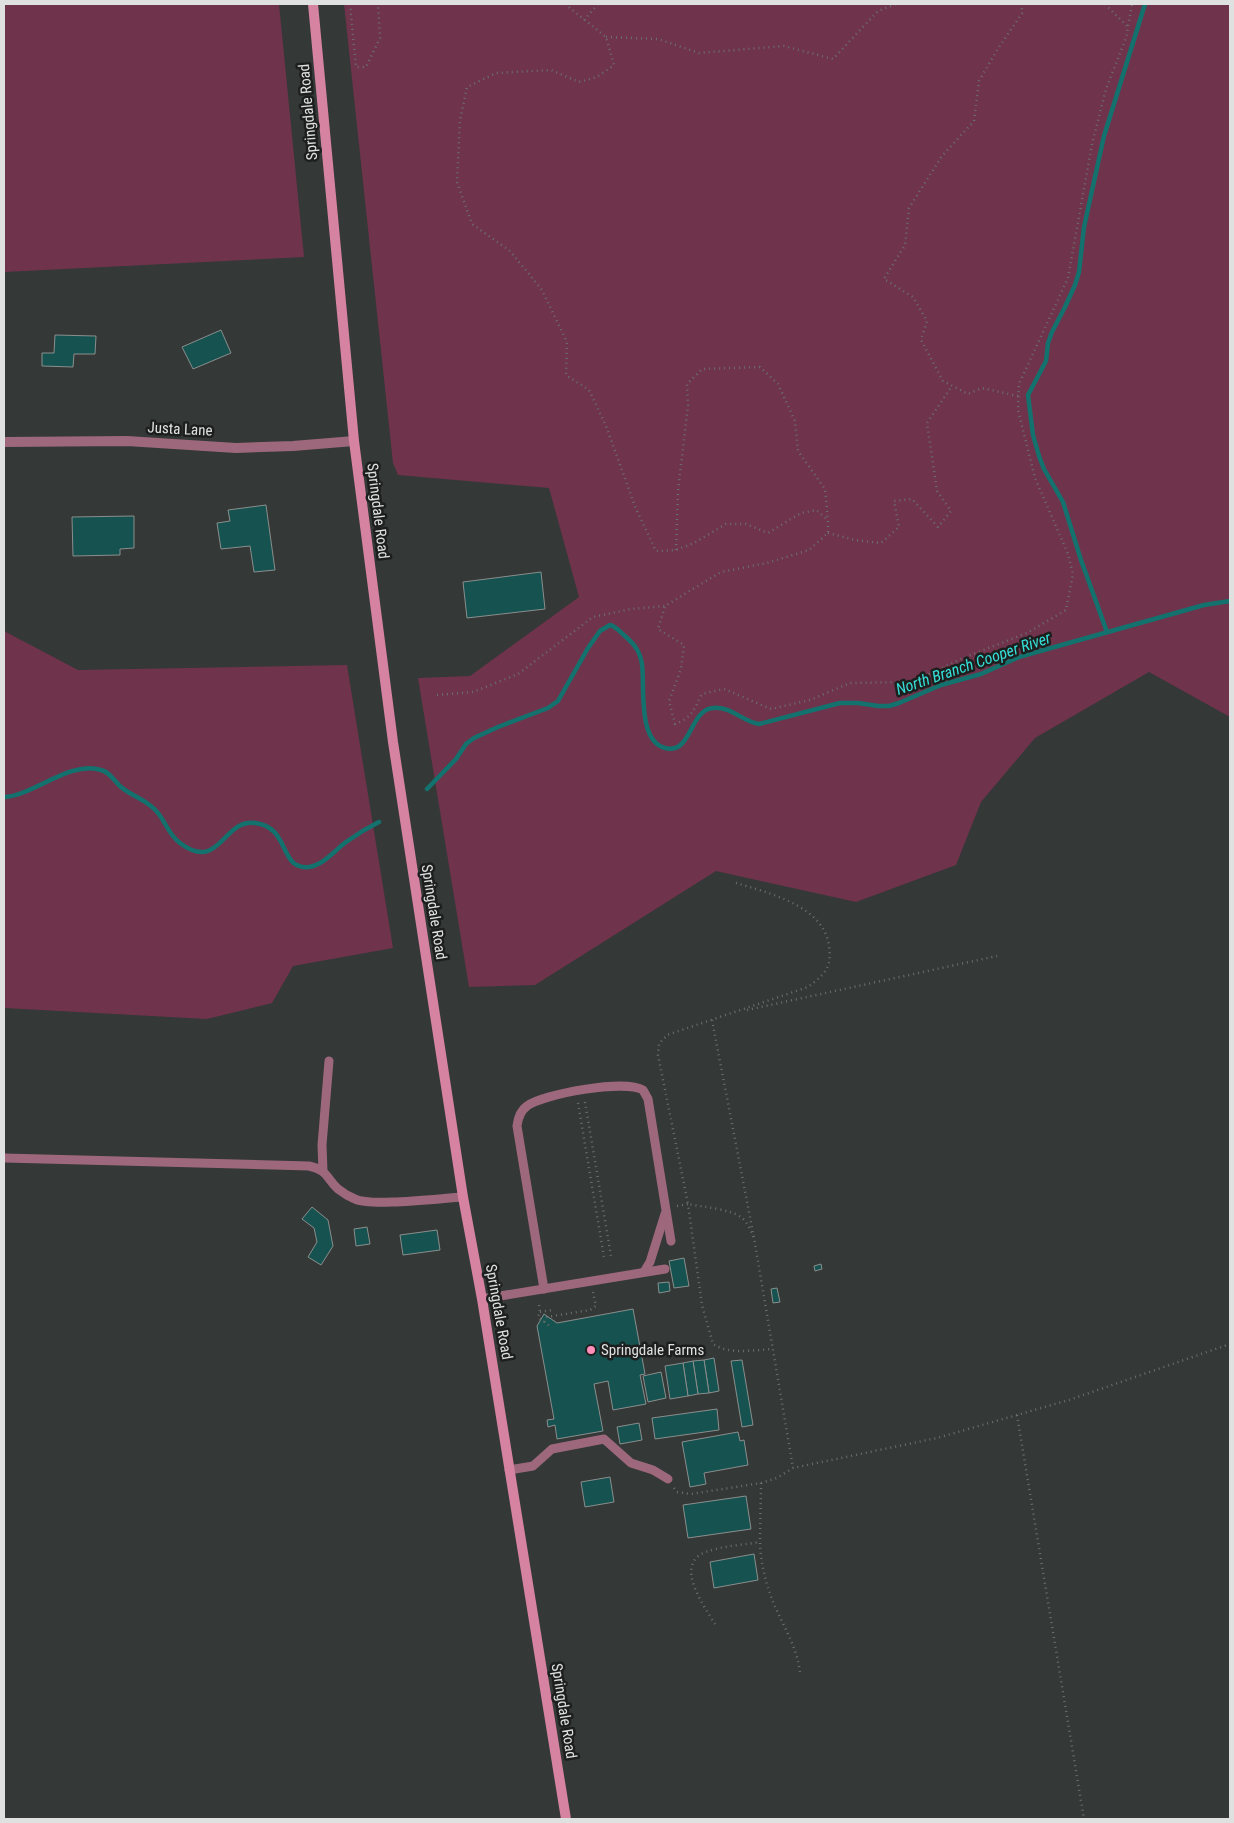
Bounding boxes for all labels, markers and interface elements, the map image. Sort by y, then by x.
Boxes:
street label: Springdale Road [295,63,321,161]
street label: Justa Lane [147,418,213,440]
street label: Springdale Road [363,462,393,560]
water label: North Branch Cooper River [893,628,1054,699]
street label: Springdale Road [418,863,450,961]
street label: Springdale Road [482,1263,516,1361]
place label: Springdale Farms [601,1341,704,1359]
marker: Springdale Farms [585,1344,597,1356]
street label: Springdale Road [548,1662,580,1760]

